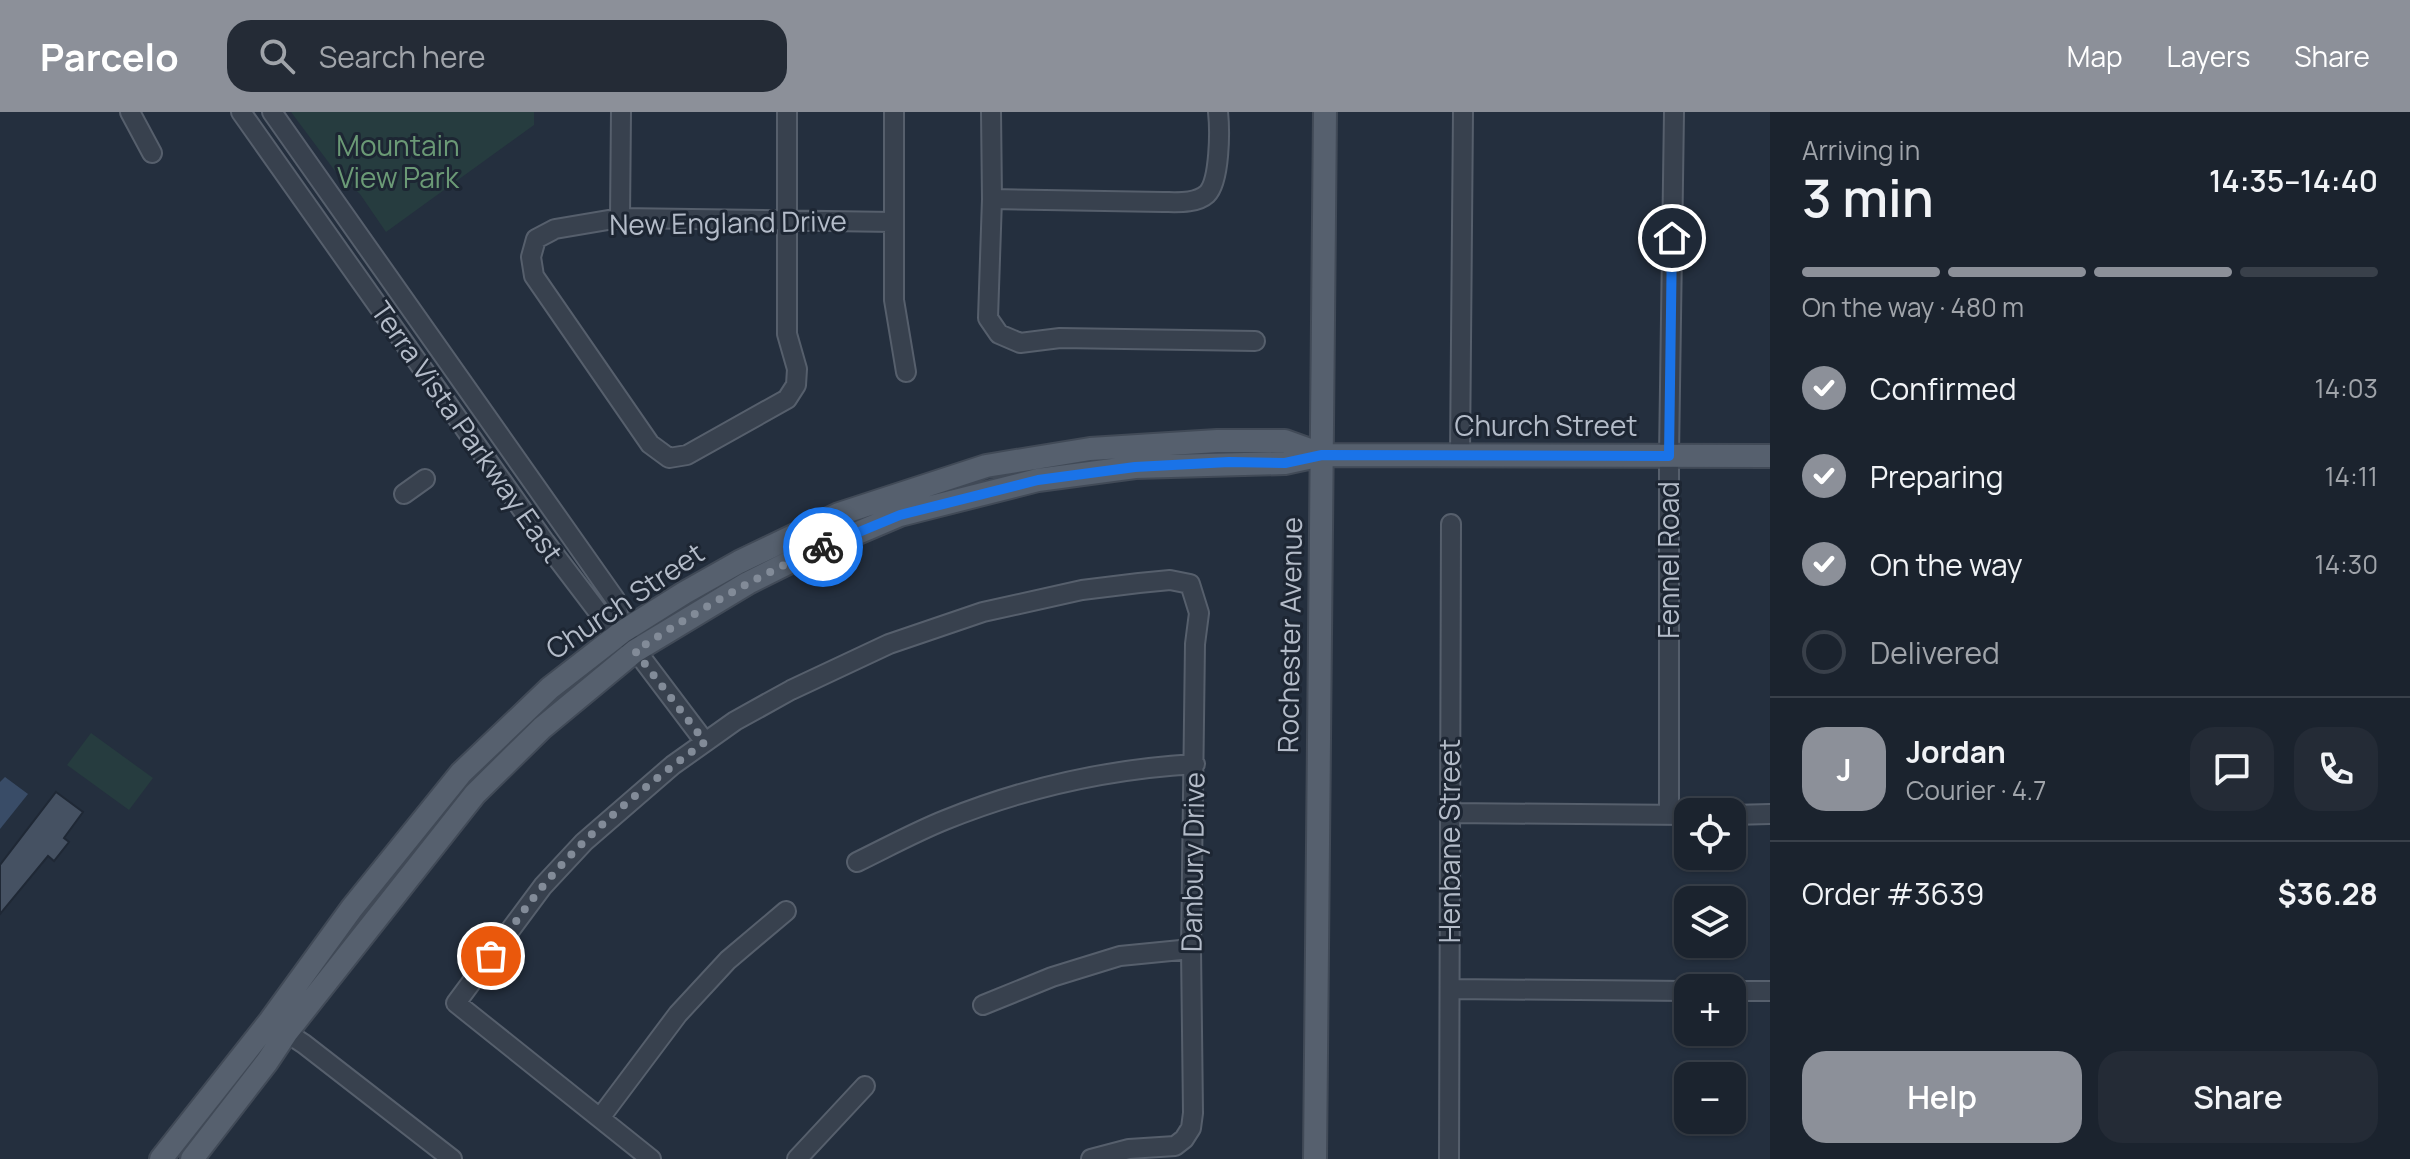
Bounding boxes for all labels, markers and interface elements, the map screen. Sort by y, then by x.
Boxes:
search box [227,20,787,92]
text: Parcelo [40,30,179,82]
icon: search [255,34,299,78]
text: Search here [319,36,486,77]
text: Map [2067,37,2123,75]
text: Layers [2167,37,2250,75]
text: Share [2294,37,2370,75]
park label: Mountain View Park [336,126,460,196]
text: Arriving in [1802,132,1920,168]
text: 14:35–14:40 [2209,160,2378,201]
text: 3 min [1802,162,1934,233]
street label: New England Drive [609,201,847,243]
pin [1638,204,1706,272]
icon: home [1650,216,1694,260]
text: On the way · 480 m [1802,289,2024,325]
street label: Terra Vista Parkway East [363,293,572,570]
icon: check [1802,366,1846,410]
text: Confirmed [1870,368,2017,409]
text: 14:03 [2315,370,2378,406]
street label: Church Street [1454,406,1638,444]
icon: check [1802,454,1846,498]
text: Preparing [1870,456,2004,497]
text: 14:11 [2324,458,2378,494]
street label: Fennel Road [1649,481,1687,639]
courier [783,507,863,587]
street label: Rochester Avenue [1268,517,1310,753]
icon: bike [801,525,845,569]
street label: Church Street [538,533,711,667]
icon: check [1802,542,1846,586]
text: On the way [1870,544,2023,585]
text: 14:30 [2315,546,2378,582]
text: Delivered [1870,632,2000,673]
button: chat [2190,727,2274,811]
button: phone [2294,727,2378,811]
text: Jordan [1906,731,2006,772]
street label: Henbane Street [1430,739,1468,943]
text: J [1836,749,1852,790]
street label: Danbury Drive [1171,772,1213,952]
text: Courier · 4.7 [1906,772,2046,808]
map controls [1674,798,1746,1134]
button: locate [1674,798,1746,870]
text: Order #3639 [1802,873,1984,914]
text: $36.28 [2278,873,2378,914]
button: layers [1674,886,1746,958]
pin [457,922,525,990]
icon: bag [469,934,513,978]
button: + [1674,974,1746,1046]
button: Help [1802,1051,2082,1143]
button: Share [2098,1051,2378,1143]
button: − [1674,1062,1746,1134]

